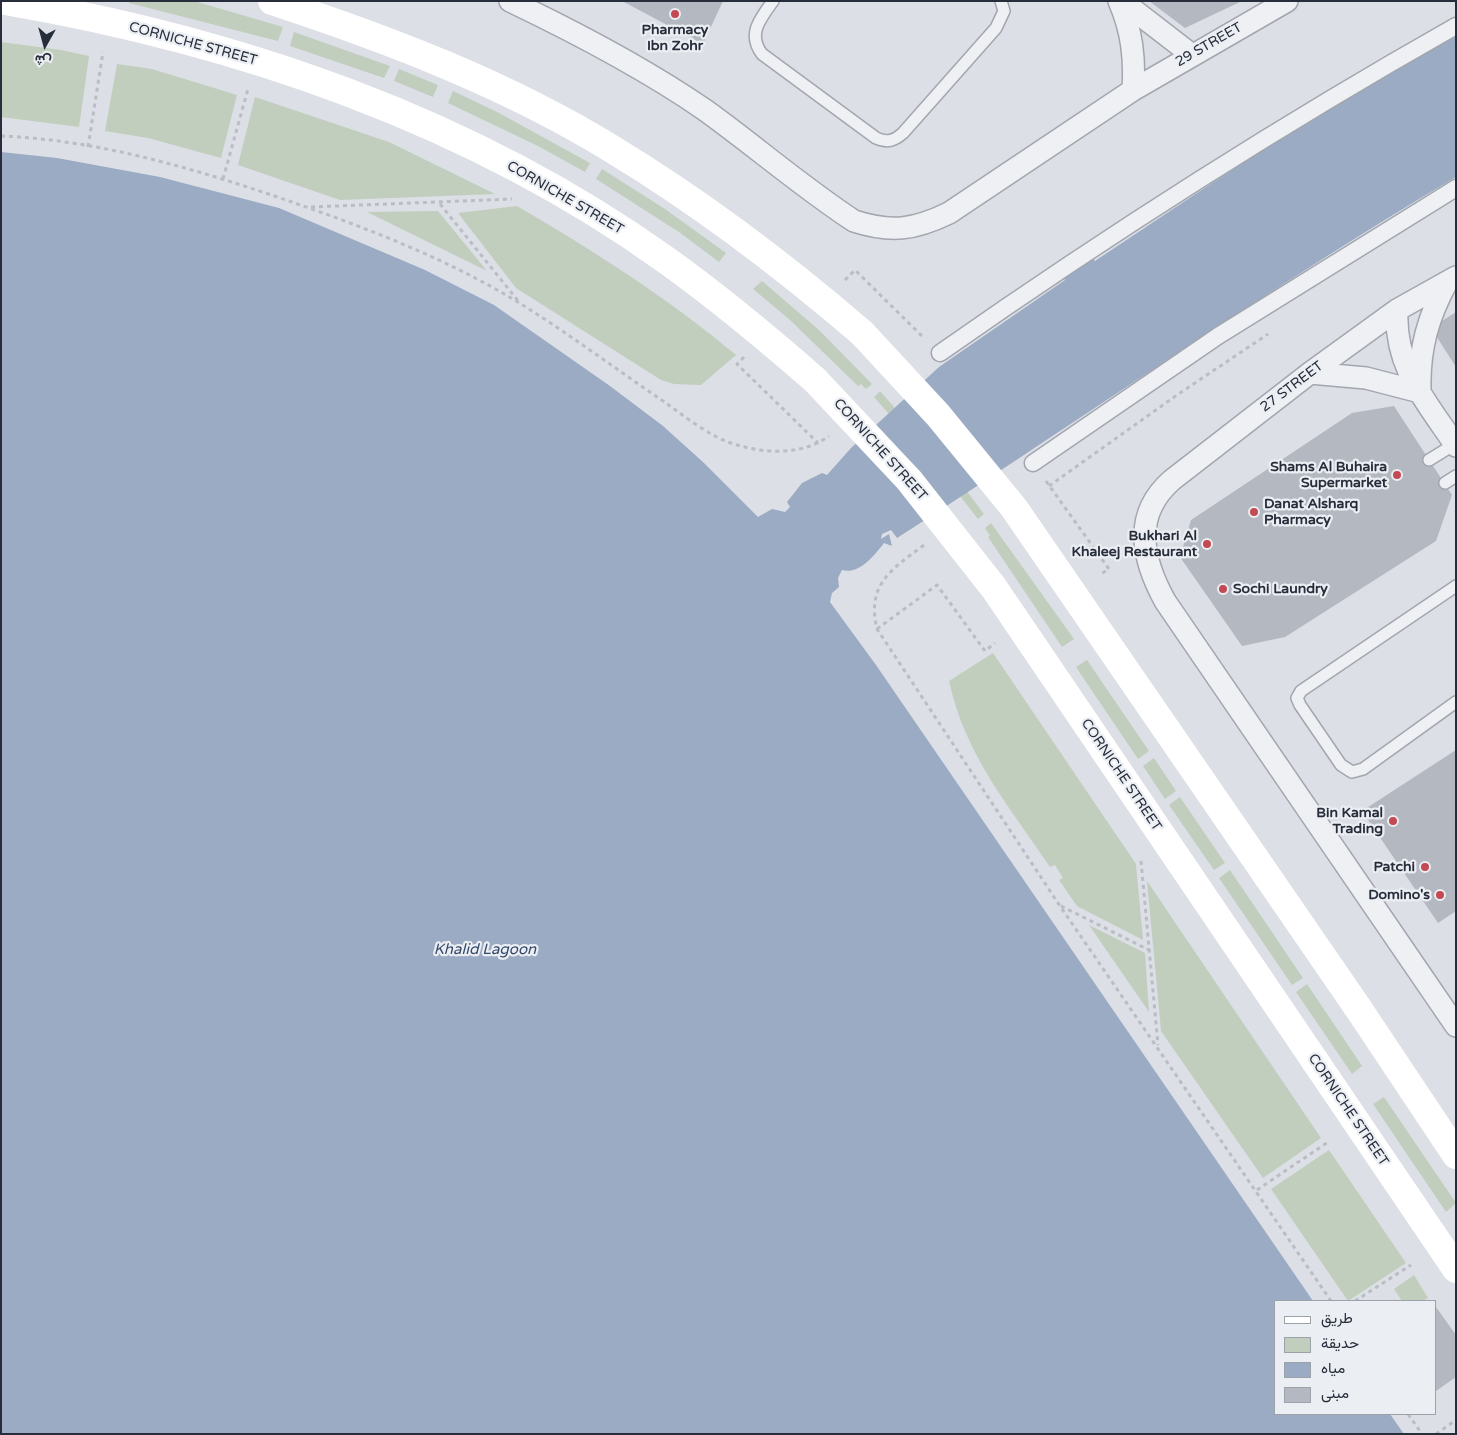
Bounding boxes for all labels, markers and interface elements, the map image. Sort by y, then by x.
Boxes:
marker: Pharmacy Ibn Zohr [669,8,681,20]
street label: CORNICHE STREET [127,19,259,69]
street label: 29 STREET [1173,19,1245,71]
north arrow [20,20,70,70]
place label: Pharmacy Ibn Zohr [642,22,708,54]
text: ش [34,51,53,70]
street label: CORNICHE STREET [504,158,626,238]
street label: 27 STREET [1257,358,1327,416]
street label: CORNICHE STREET [830,395,930,505]
place label: Shams Al Buhaira Supermarket [1270,459,1387,492]
marker: Shams Al Buhaira Supermarket [1391,469,1403,481]
place label: Danat Alsharq Pharmacy [1264,496,1358,528]
marker: Danat Alsharq Pharmacy [1248,506,1260,518]
place label: Bukhari Al Khaleej Restaurant [1072,528,1197,560]
marker: Bukhari Al Khaleej Restaurant [1201,538,1213,550]
place label: Sochi Laundry [1233,581,1328,597]
marker: Sochi Laundry [1217,583,1229,595]
street label: CORNICHE STREET [1077,716,1165,834]
place label: Bin Kamal Trading [1316,805,1383,838]
marker: Bin Kamal Trading [1387,815,1399,827]
place label: Patchi [1374,859,1415,875]
marker: Patchi [1419,861,1431,873]
place label: Domino's [1368,887,1430,903]
marker: Domino's [1434,889,1446,901]
water label: Khalid Lagoon [434,941,536,959]
street label: CORNICHE STREET [1304,1051,1392,1169]
legend [1274,1300,1437,1415]
text: طريق [1321,1309,1353,1327]
text: حديقة [1321,1334,1359,1352]
text: مياه [1321,1359,1345,1377]
text: مبنى [1321,1384,1349,1402]

